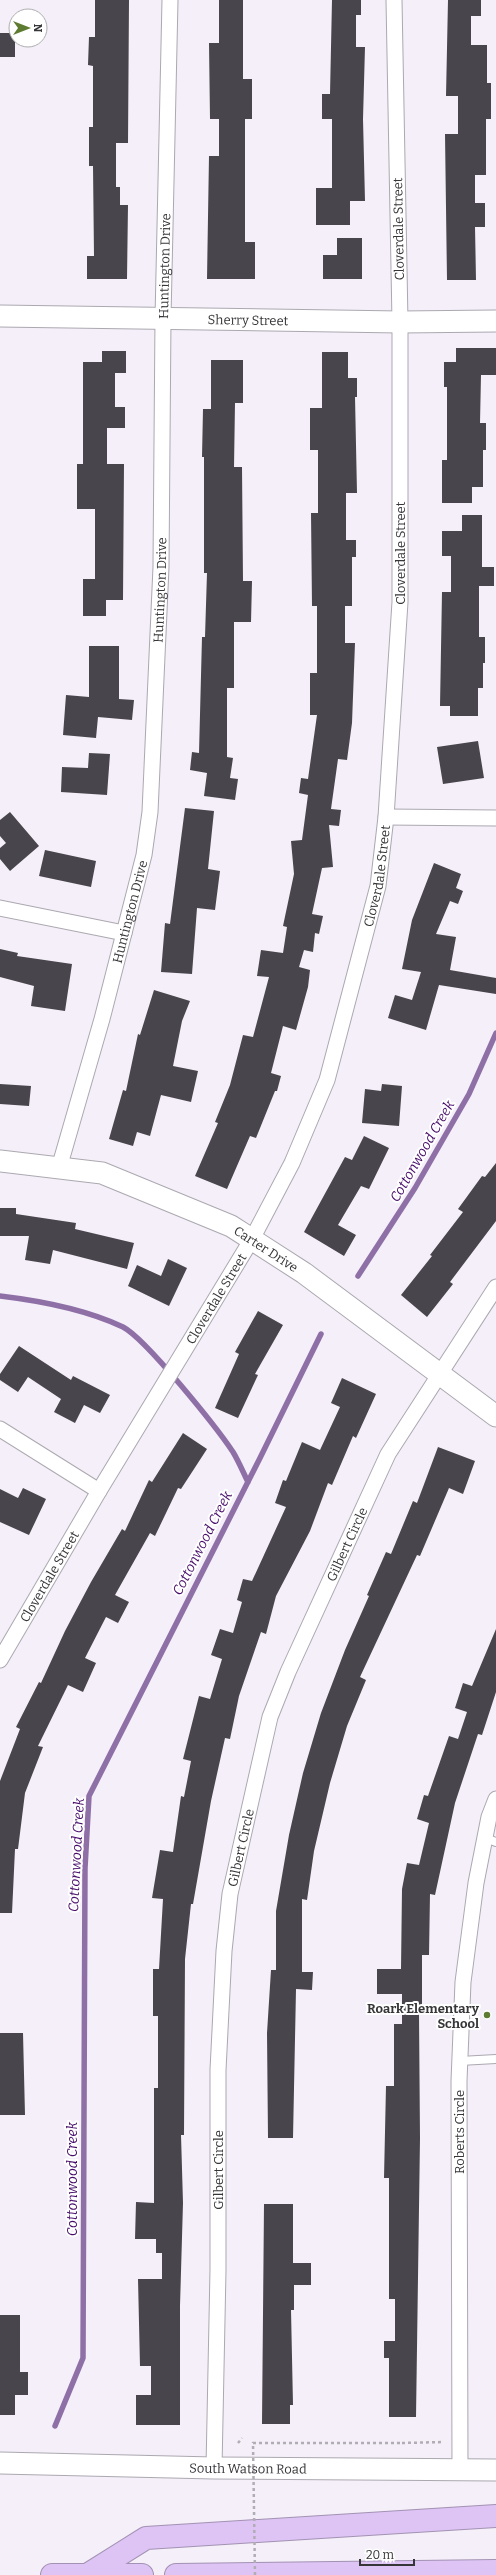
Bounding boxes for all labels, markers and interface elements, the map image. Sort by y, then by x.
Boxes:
north arrow [8,8,48,48]
text: N [31,24,44,33]
street label: Cloverdale Street [390,177,407,281]
street label: Huntington Drive [156,213,173,319]
street label: Sherry Street [207,312,289,328]
street label: Cloverdale Street [393,501,408,605]
street label: Huntington Drive [151,537,169,643]
street label: Cloverdale Street [361,824,393,928]
street label: Huntington Drive [110,859,150,965]
water label: Cottonwood Creek [386,1097,459,1205]
street label: Carter Drive [231,1223,301,1275]
street label: Cloverdale Street [183,1251,250,1347]
water label: Cottonwood Creek [169,1488,236,1598]
street label: Gilbert Circle [324,1505,370,1584]
street label: Cloverdale Street [17,1528,82,1625]
water label: Cottonwood Creek [65,1797,88,1913]
street label: Gilbert Circle [225,1807,257,1888]
place label: Roark Elementary School [367,2001,480,2031]
marker: Roark Elementary School [482,2010,492,2020]
street label: Roberts Circle [452,2090,467,2174]
water label: Cottonwood Creek [64,2121,81,2236]
street label: Gilbert Circle [211,2130,226,2210]
street label: South Watson Road [189,2460,307,2477]
scale bar [360,2541,414,2567]
text: 20 m [366,2548,395,2562]

